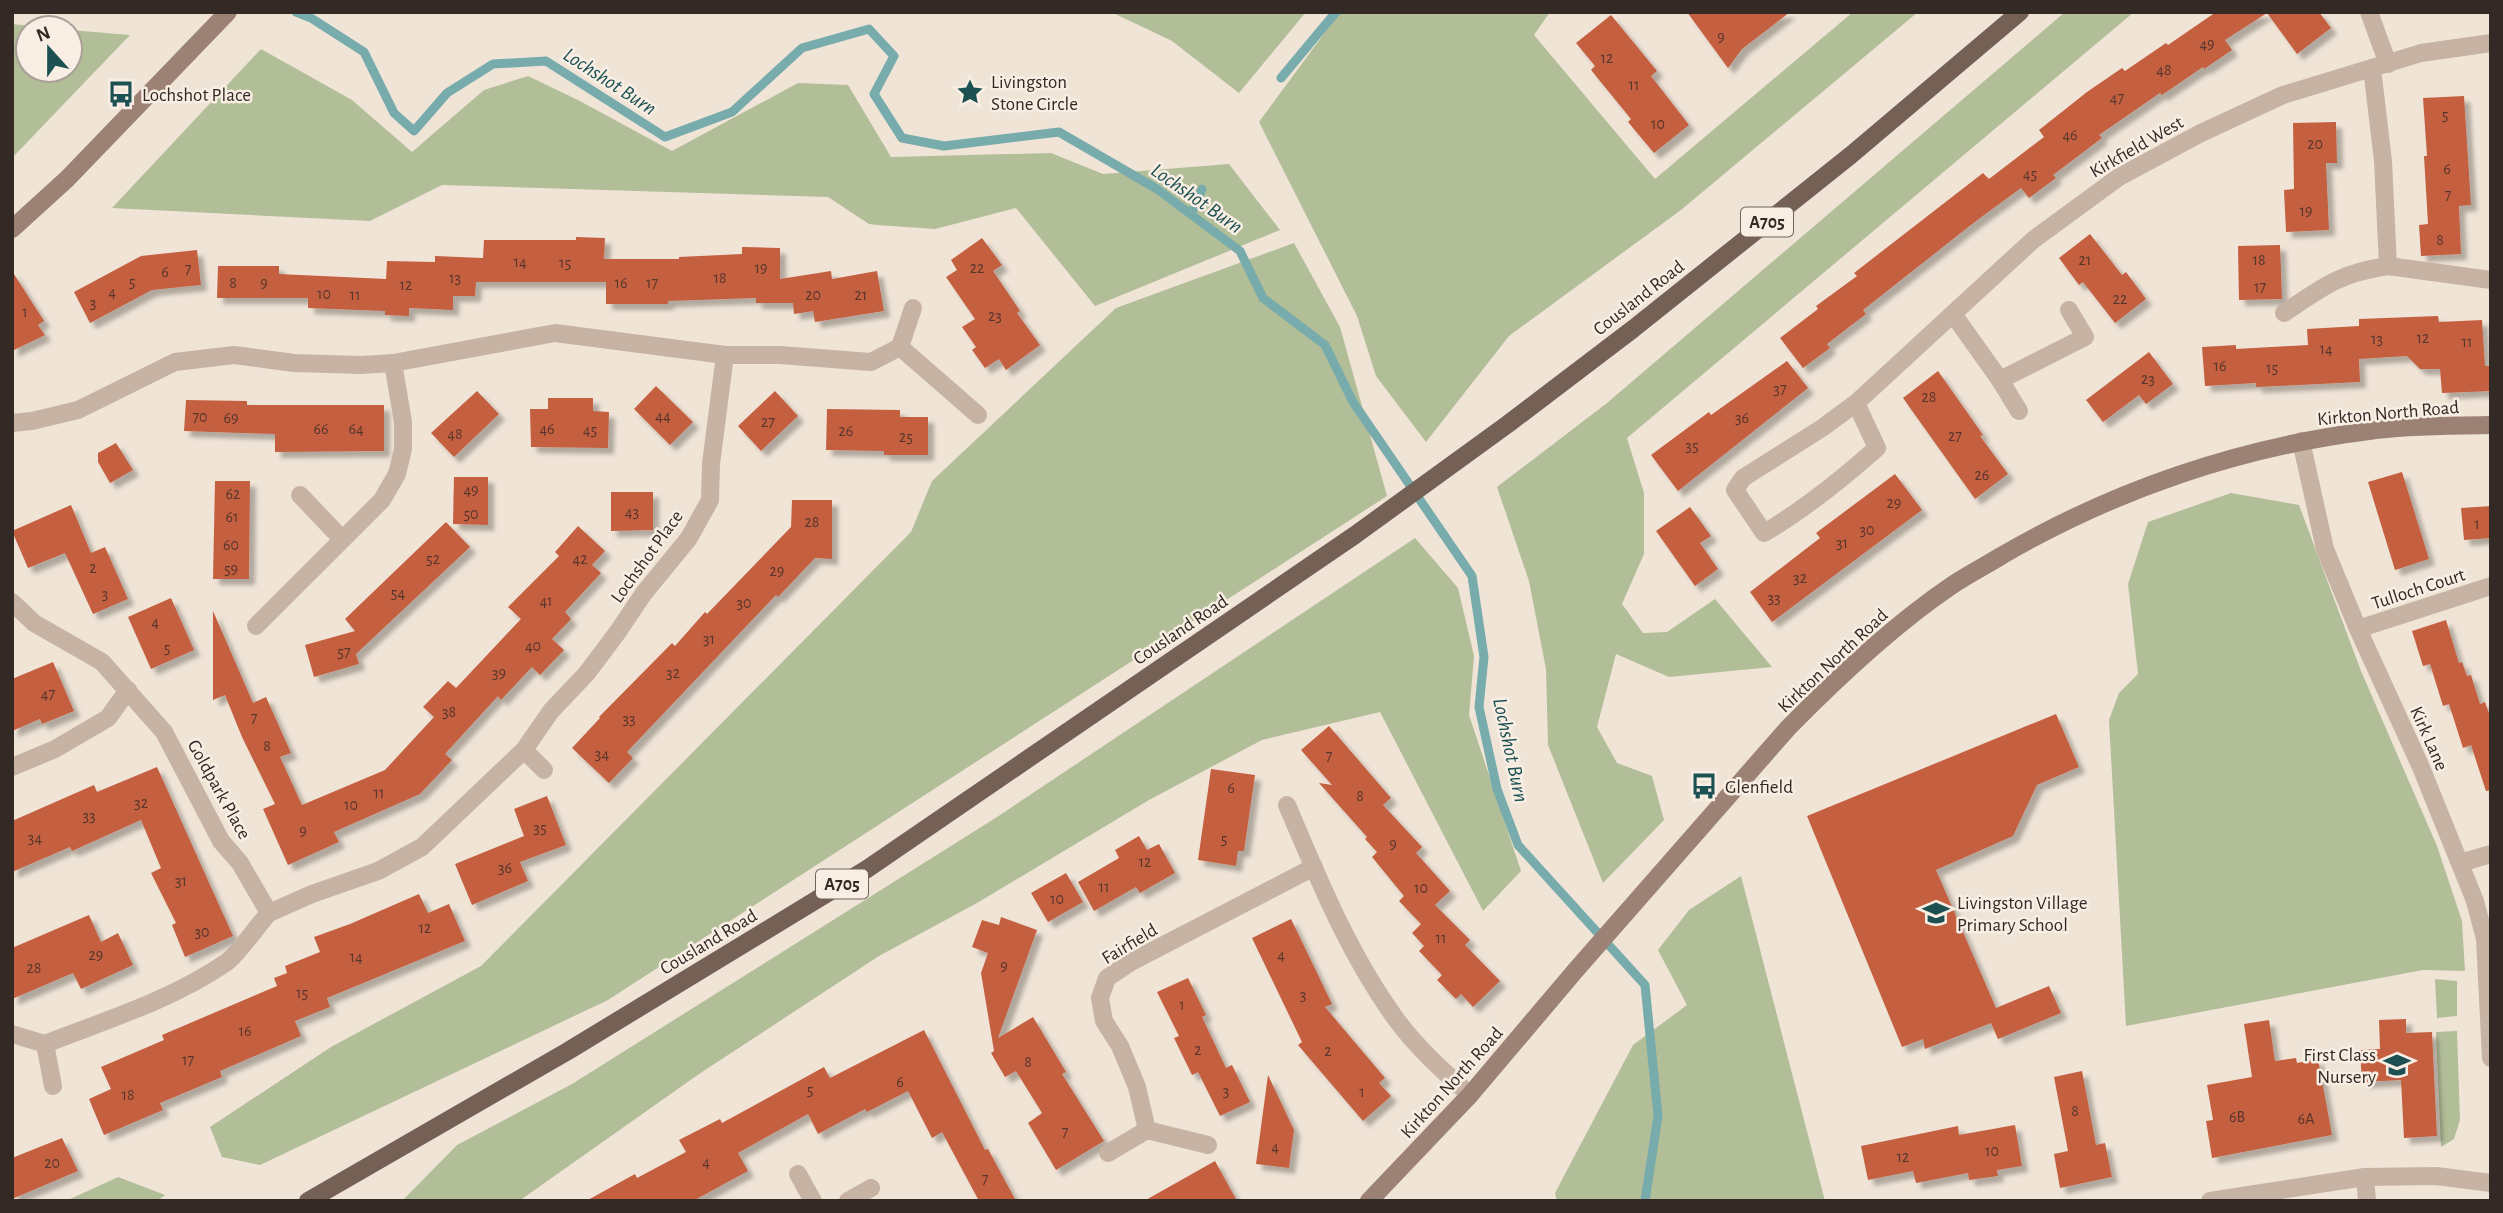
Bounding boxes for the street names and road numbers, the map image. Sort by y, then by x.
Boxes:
street label: Kirkfield West [2087,113,2187,182]
road number: A705 [1741,208,1793,236]
street label: Cousland Road [1590,257,1688,339]
street label: Kirkton North Road [2316,398,2460,429]
street label: Lochshot Place [607,507,687,607]
street label: Tulloch Court [2369,565,2468,613]
street label: Cousland Road [1130,592,1232,669]
street label: Kirkton North Road [1774,605,1892,717]
street label: Kirk Lane [2406,704,2451,774]
street label: Goldpark Place [184,737,254,843]
road number: A705 [816,870,868,898]
street label: Cousland Road [657,906,761,979]
street label: Fairfield [1099,920,1161,968]
street label: Kirkton North Road [1397,1024,1507,1142]

